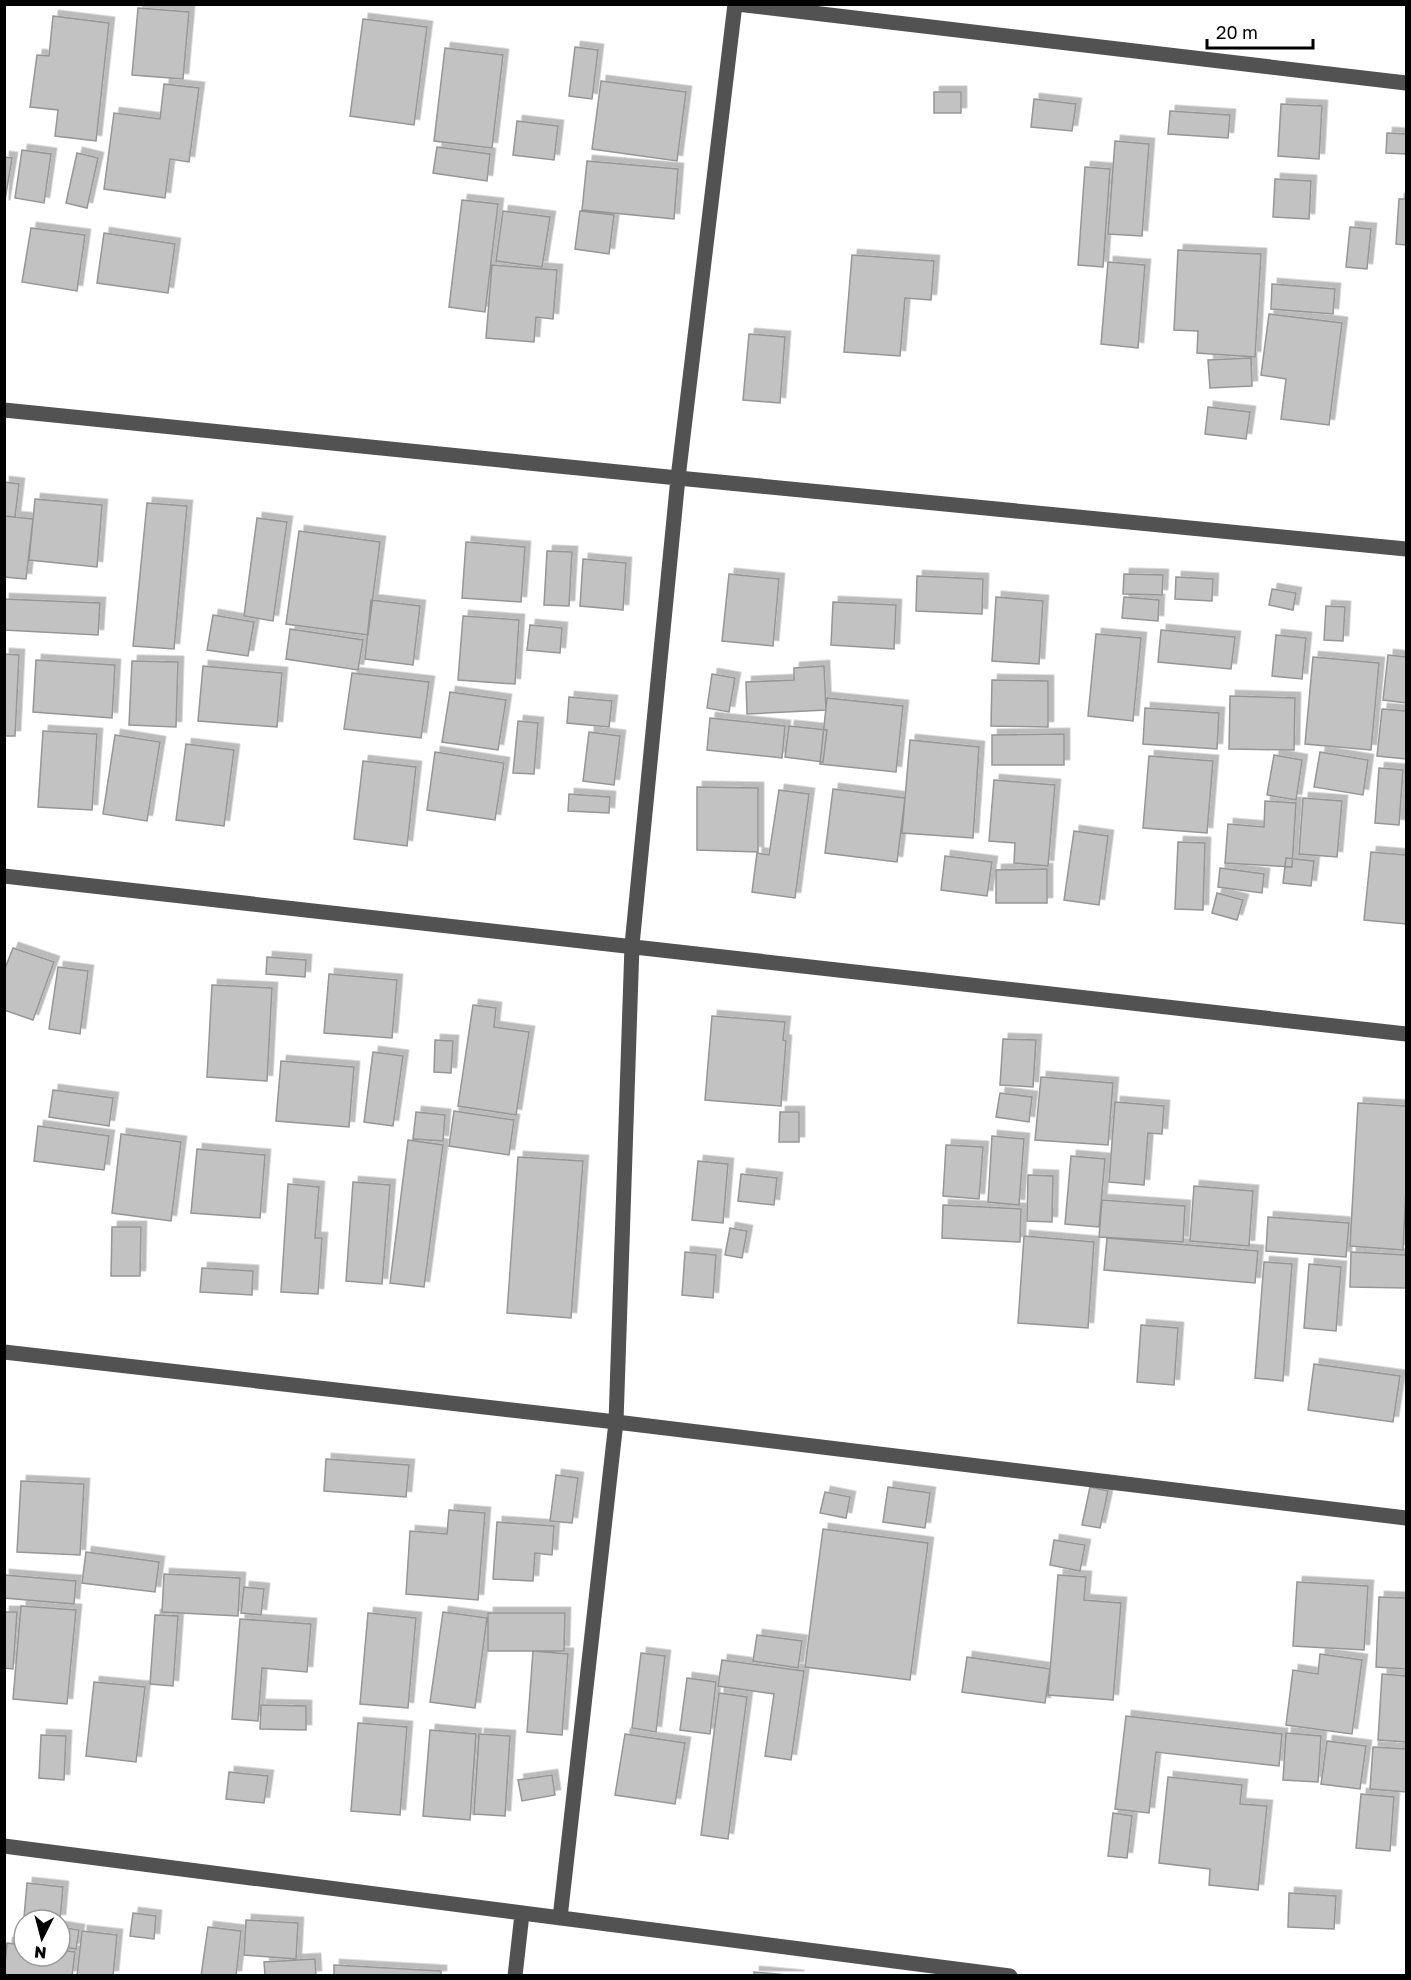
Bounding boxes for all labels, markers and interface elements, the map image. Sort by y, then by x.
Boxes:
scale bar [1207,12,1314,50]
text: 20 m [1216,21,1258,43]
north arrow [12,1908,72,1968]
text: N [33,1942,48,1963]

